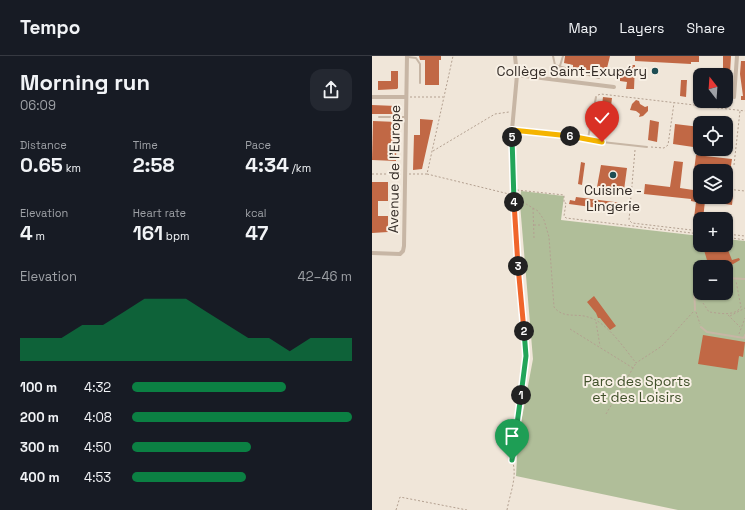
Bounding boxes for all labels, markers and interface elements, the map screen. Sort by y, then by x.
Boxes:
text: Tempo [20,15,80,40]
text: Map [568,19,598,37]
text: Layers [620,19,664,37]
text: Share [686,19,725,37]
place label: Collège Saint-Exupéry [496,62,647,80]
marker: Collège Saint-Exupéry [650,66,660,76]
text: Morning run [20,68,150,96]
north arrow [693,68,733,108]
map controls [693,68,733,300]
button: share [310,69,352,111]
text: 06:09 [20,97,56,114]
pin [585,101,619,142]
street label: Avenue de l'Europe [384,105,404,233]
icon: check [591,107,613,129]
button: locate [693,116,733,156]
pin: 6 [560,126,580,146]
pin: 5 [502,127,522,147]
text: 6 [567,129,573,143]
text: 5 [509,130,515,144]
text: Distance [20,138,67,152]
text: Time [133,138,158,152]
text: Pace [245,138,271,152]
text: 0.65 [20,152,63,178]
text: 2:58 [133,152,175,178]
text: 4:34 [245,152,289,178]
text: km [63,161,81,175]
text: /km [289,161,311,175]
button: layers [693,164,733,204]
marker: Cuisine - Lingerie [608,170,618,180]
place label: Cuisine - Lingerie [584,181,642,215]
pin: 4 [504,192,524,212]
text: 4 [511,195,518,209]
text: Elevation [20,206,68,220]
text: Heart rate [133,206,186,220]
text: kcal [245,206,267,220]
button: + [693,212,733,252]
text: 4 [20,220,33,246]
text: 161 [133,220,163,246]
text: 47 [245,220,268,246]
text: m [33,229,45,243]
text: bpm [163,229,190,243]
pin: 3 [508,256,528,276]
text: 3 [515,259,521,273]
button: − [693,260,733,300]
text: Elevation [20,268,77,285]
text: 42–46 m [298,268,352,285]
pin: 2 [514,321,534,341]
text: 2 [521,324,527,338]
park label: Parc des Sports et des Loisirs [584,372,690,406]
text: 100 m [20,379,57,396]
text: 4:32 [84,379,111,396]
pin: 1 [511,385,531,405]
text: 1 [519,388,523,402]
text: 200 m [20,409,59,426]
text: 4:08 [84,409,112,426]
pin [495,419,529,460]
icon: arrive [501,425,523,447]
text: 300 m [20,439,59,456]
text: 4:50 [84,439,112,456]
text: 400 m [20,469,60,486]
text: 4:53 [84,469,111,486]

